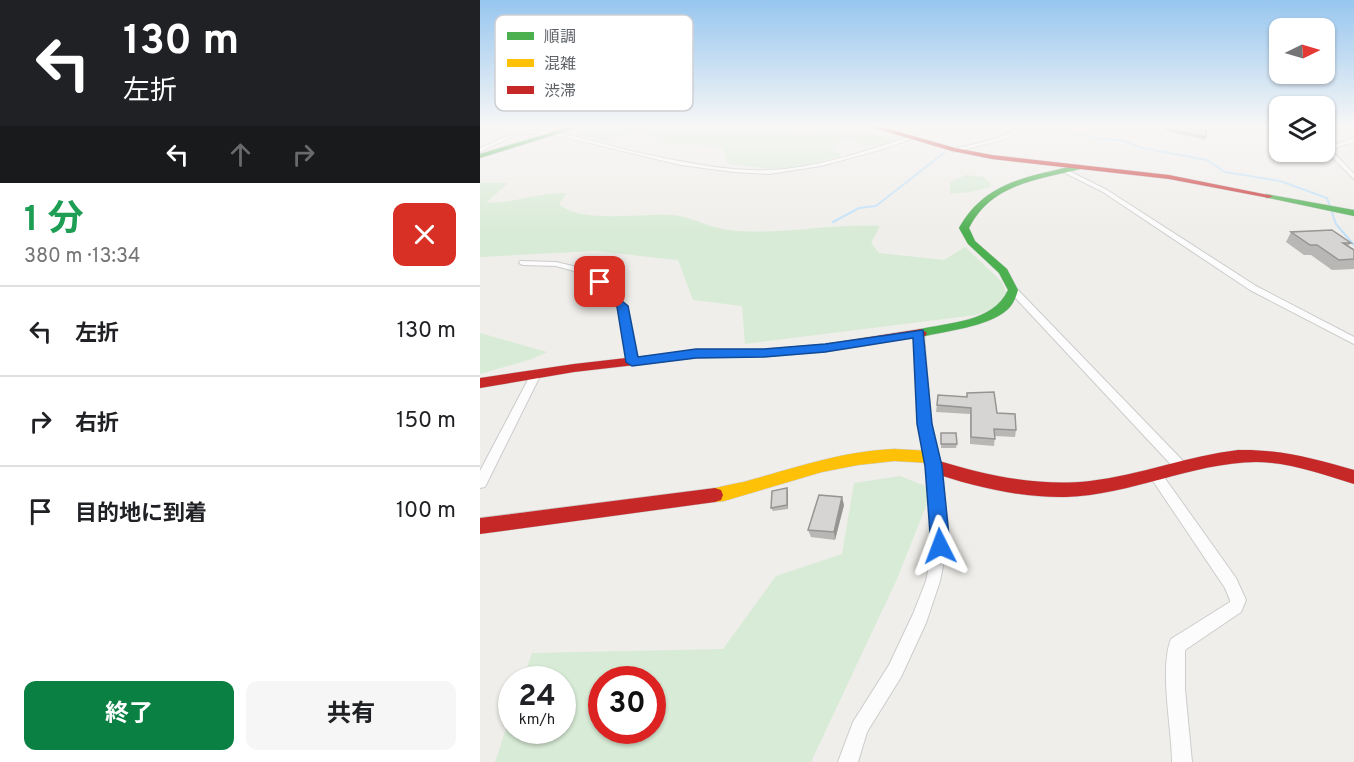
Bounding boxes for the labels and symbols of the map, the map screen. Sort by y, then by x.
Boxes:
legend [495,15,693,111]
north arrow [1269,18,1335,84]
text: 順調 [544,28,576,48]
text: 混雑 [544,55,576,75]
text: 渋滞 [544,82,576,102]
pin [574,256,625,307]
position arrow [908,514,972,578]
speed limit sign: 30 [588,666,666,744]

